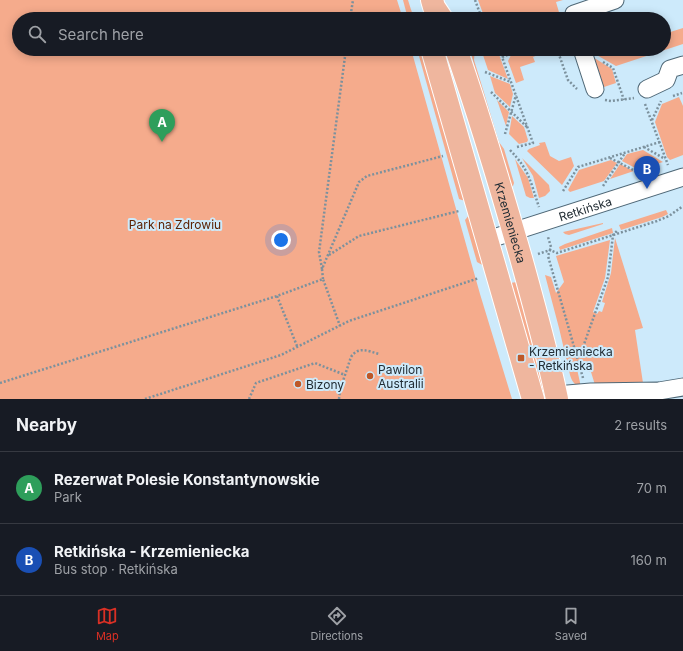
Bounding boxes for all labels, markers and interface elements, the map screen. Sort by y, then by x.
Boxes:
search box [12,12,671,56]
icon: search [26,23,48,45]
text: Search here [58,25,144,44]
pin: A [149,109,175,142]
pin: B [634,156,660,189]
street label: Krzemieniecka [492,180,530,265]
street label: Retkińska [557,193,613,224]
park label: Park na Zdrowiu [129,217,221,232]
your location [271,230,291,250]
place label: Krzemieniecka - Retkińska [529,344,613,373]
marker: Krzemieniecka - Retkińska [516,353,526,363]
place label: Pawilon Australii [378,362,424,391]
marker: Pawilon Australii [365,371,375,381]
place label: Bizony [306,377,344,392]
marker: Bizony [293,379,303,389]
text: Nearby [16,415,77,435]
text: 2 results [614,417,667,433]
text: Rezerwat Polesie Konstantynowskie [54,470,320,489]
text: A [24,480,34,496]
text: 70 m [637,480,667,496]
text: Park [54,489,82,505]
text: Retkińska - Krzemieniecka [54,542,250,561]
text: B [25,552,33,568]
text: 160 m [630,552,667,568]
text: Bus stop · Retkińska [54,561,178,577]
tab: Map [96,605,119,643]
tab: Directions [311,605,363,643]
tab: Saved [555,605,587,643]

